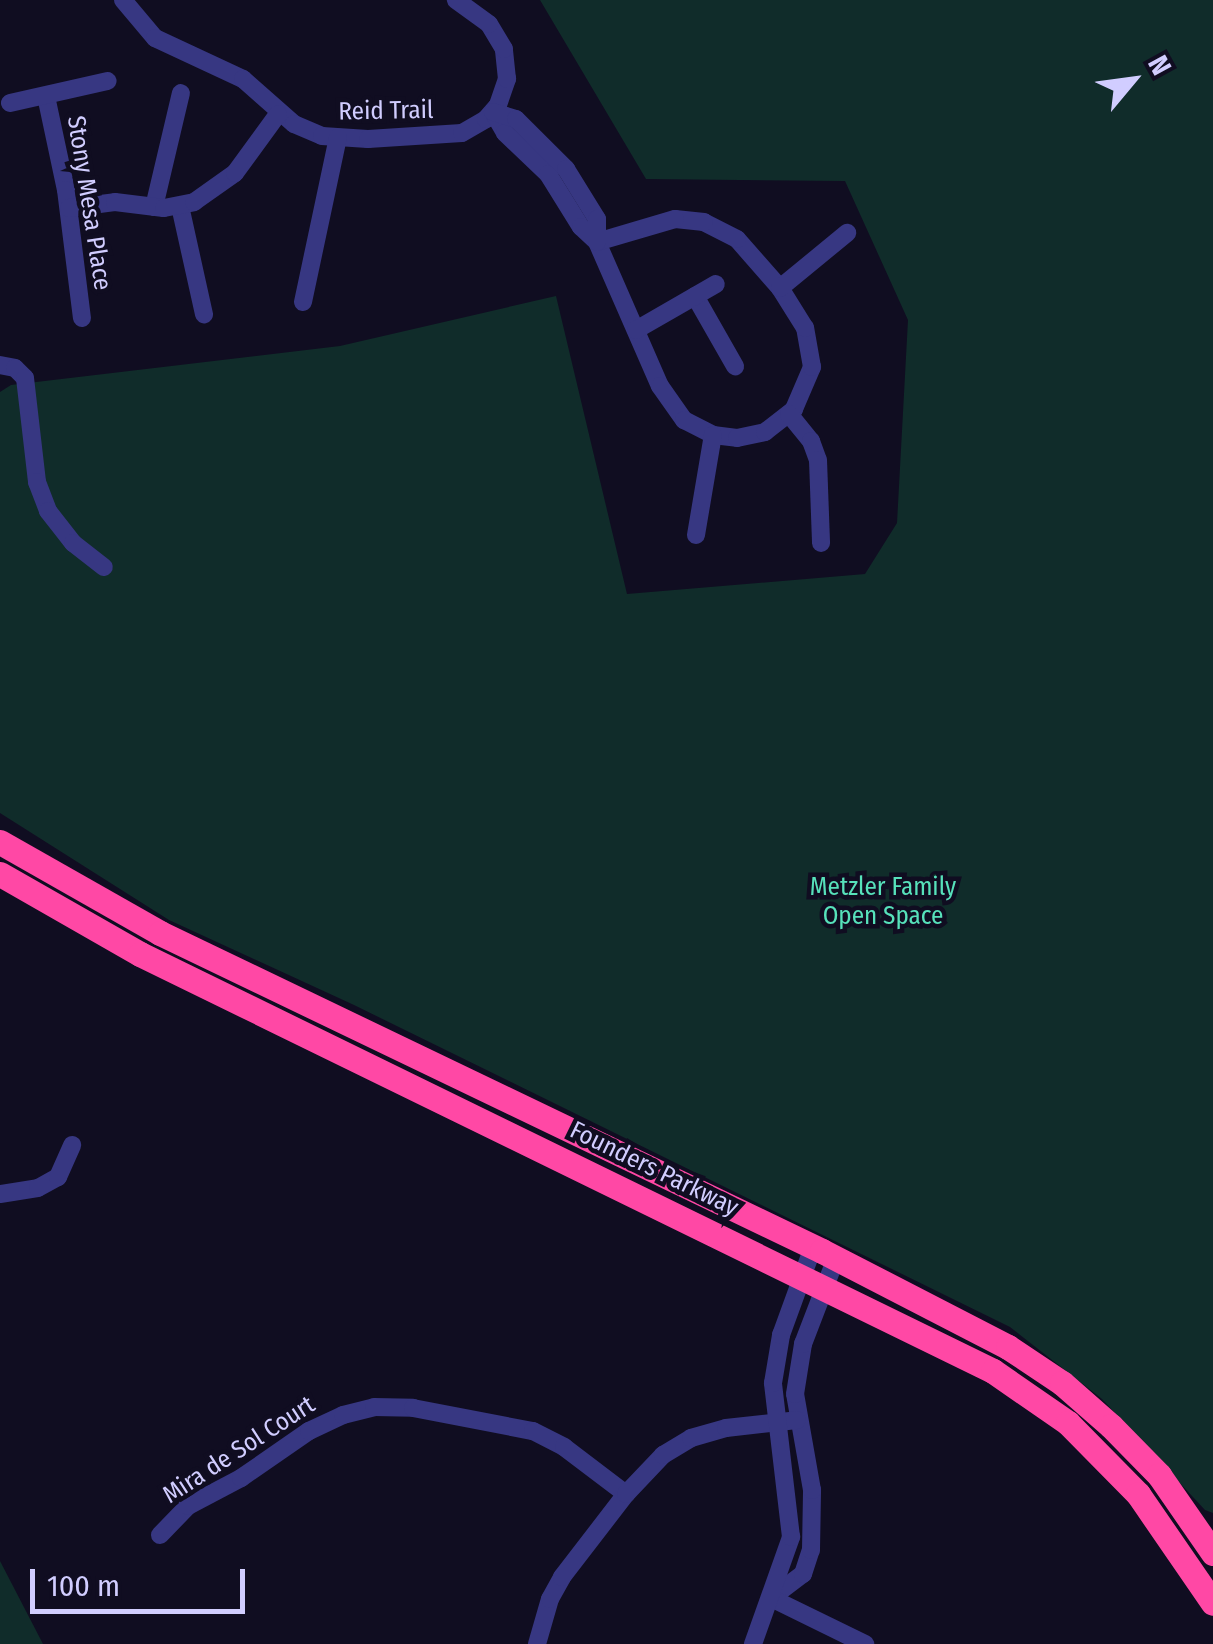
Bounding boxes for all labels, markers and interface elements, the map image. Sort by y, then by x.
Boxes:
north arrow [1083,30,1183,130]
text: N [1141,50,1178,81]
street label: Reid Trail [338,95,434,127]
street label: Stony Mesa Place [60,114,118,292]
park label: Metzler Family Open Space [810,873,956,932]
street label: Founders Parkway [565,1115,743,1223]
street label: Mira de Sol Court [157,1390,321,1510]
scale bar [35,1549,250,1611]
text: 100 m [47,1568,120,1604]

